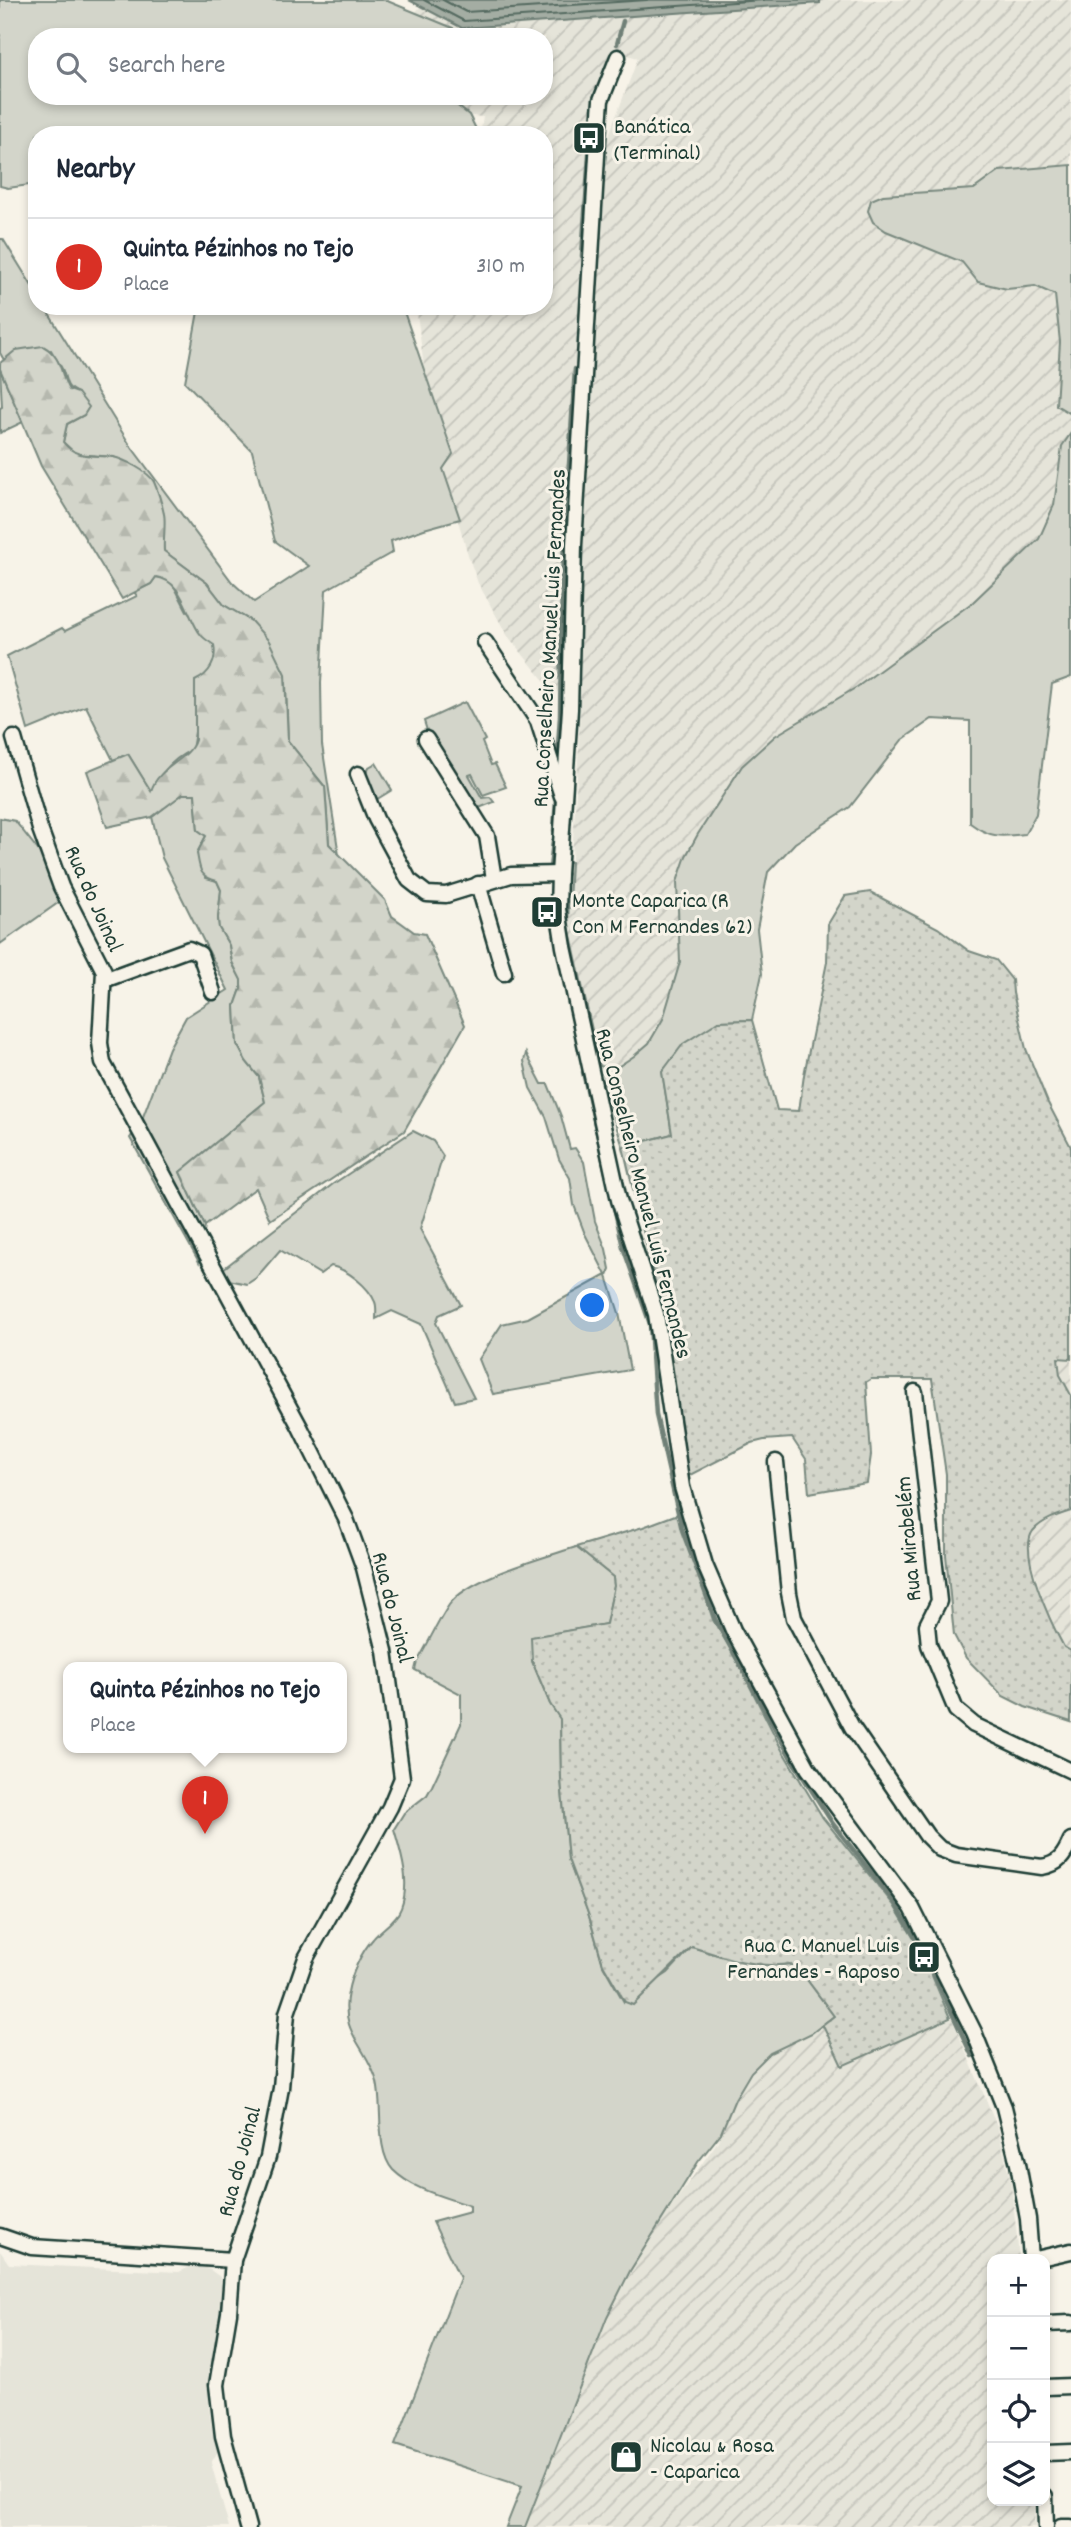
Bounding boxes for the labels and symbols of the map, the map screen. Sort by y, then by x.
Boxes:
place label: Banática (Terminal) [614,112,700,171]
bus stop icon: Banática (Terminal) [570,119,608,157]
street label: Rua Conselheiro Manuel Luis Fernandes [526,468,577,808]
street label: Rua do Joinal [54,841,130,958]
place label: Monte Caparica (R Con M Fernandes 62) [572,886,752,945]
bus stop icon: Monte Caparica (R Con M Fernandes 62) [528,893,566,931]
street label: Rua Conselheiro Manuel Luis Fernandes [585,1025,699,1362]
your location [575,1288,609,1322]
street label: Rua Mirabelém [889,1475,932,1603]
street label: Rua do Joinal [361,1549,420,1667]
pin: 1 [182,1776,228,1834]
place label: Rua C. Manuel Luis Fernandes - Raposo [727,1931,900,1990]
bus stop icon: Rua C. Manuel Luis Fernandes - Raposo [905,1938,943,1976]
street label: Rua do Joinal [211,2102,272,2221]
place label: Nicolau & Rosa - Caparica [650,2431,775,2490]
shop icon: Nicolau & Rosa - Caparica [607,2438,645,2476]

